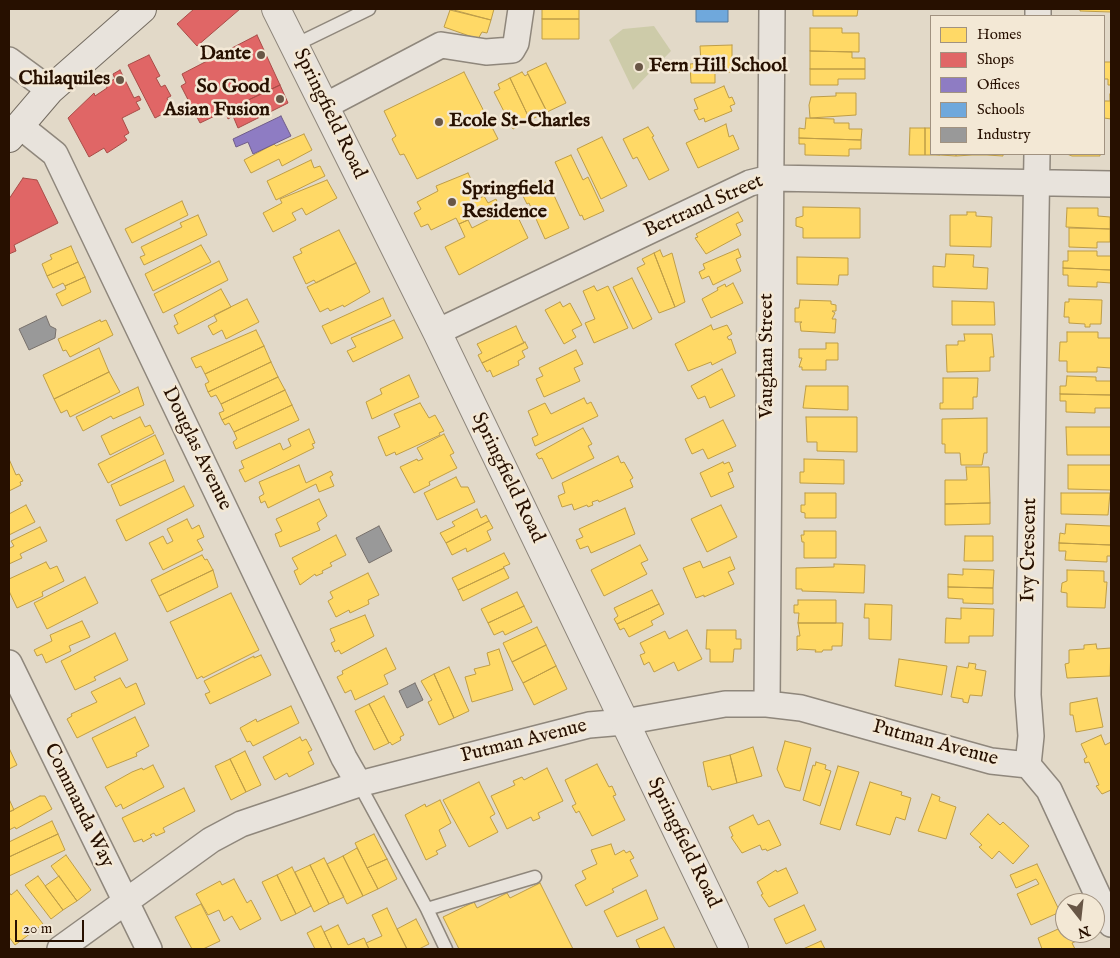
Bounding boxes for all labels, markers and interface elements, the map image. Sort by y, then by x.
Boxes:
legend [930,15,1105,155]
text: Homes [977,25,1021,44]
place label: Dante [200,43,251,67]
street label: Springfield Road [287,45,371,183]
marker: Dante [255,49,267,61]
text: Shops [977,50,1014,69]
place label: Fern Hill School [649,55,787,79]
marker: Fern Hill School [633,61,645,73]
place label: Chilaquiles [18,68,110,92]
marker: Chilaquiles [114,74,126,86]
text: Offices [977,75,1020,94]
place label: So Good Asian Fusion [164,76,270,123]
marker: So Good Asian Fusion [274,93,286,105]
text: Schools [977,100,1025,119]
place label: Ecole St-Charles [449,110,590,134]
marker: Ecole St-Charles [433,116,445,128]
text: Industry [977,125,1031,144]
street label: Bertrand Street [641,170,767,244]
place label: Springfield Residence [462,178,554,225]
marker: Springfield Residence [446,196,458,208]
street label: Vaughan Street [756,293,780,419]
street label: Douglas Avenue [156,383,236,515]
street label: Springfield Road [465,409,549,547]
street label: Ivy Crescent [1017,498,1043,602]
street label: Putman Avenue [459,715,589,769]
street label: Putman Avenue [870,716,1000,772]
street label: Commanda Way [38,740,118,872]
street label: Springfield Road [641,774,725,912]
north arrow [1055,893,1105,943]
scale bar [18,910,86,942]
text: 20 m [23,919,52,938]
text: N [1076,921,1092,942]

